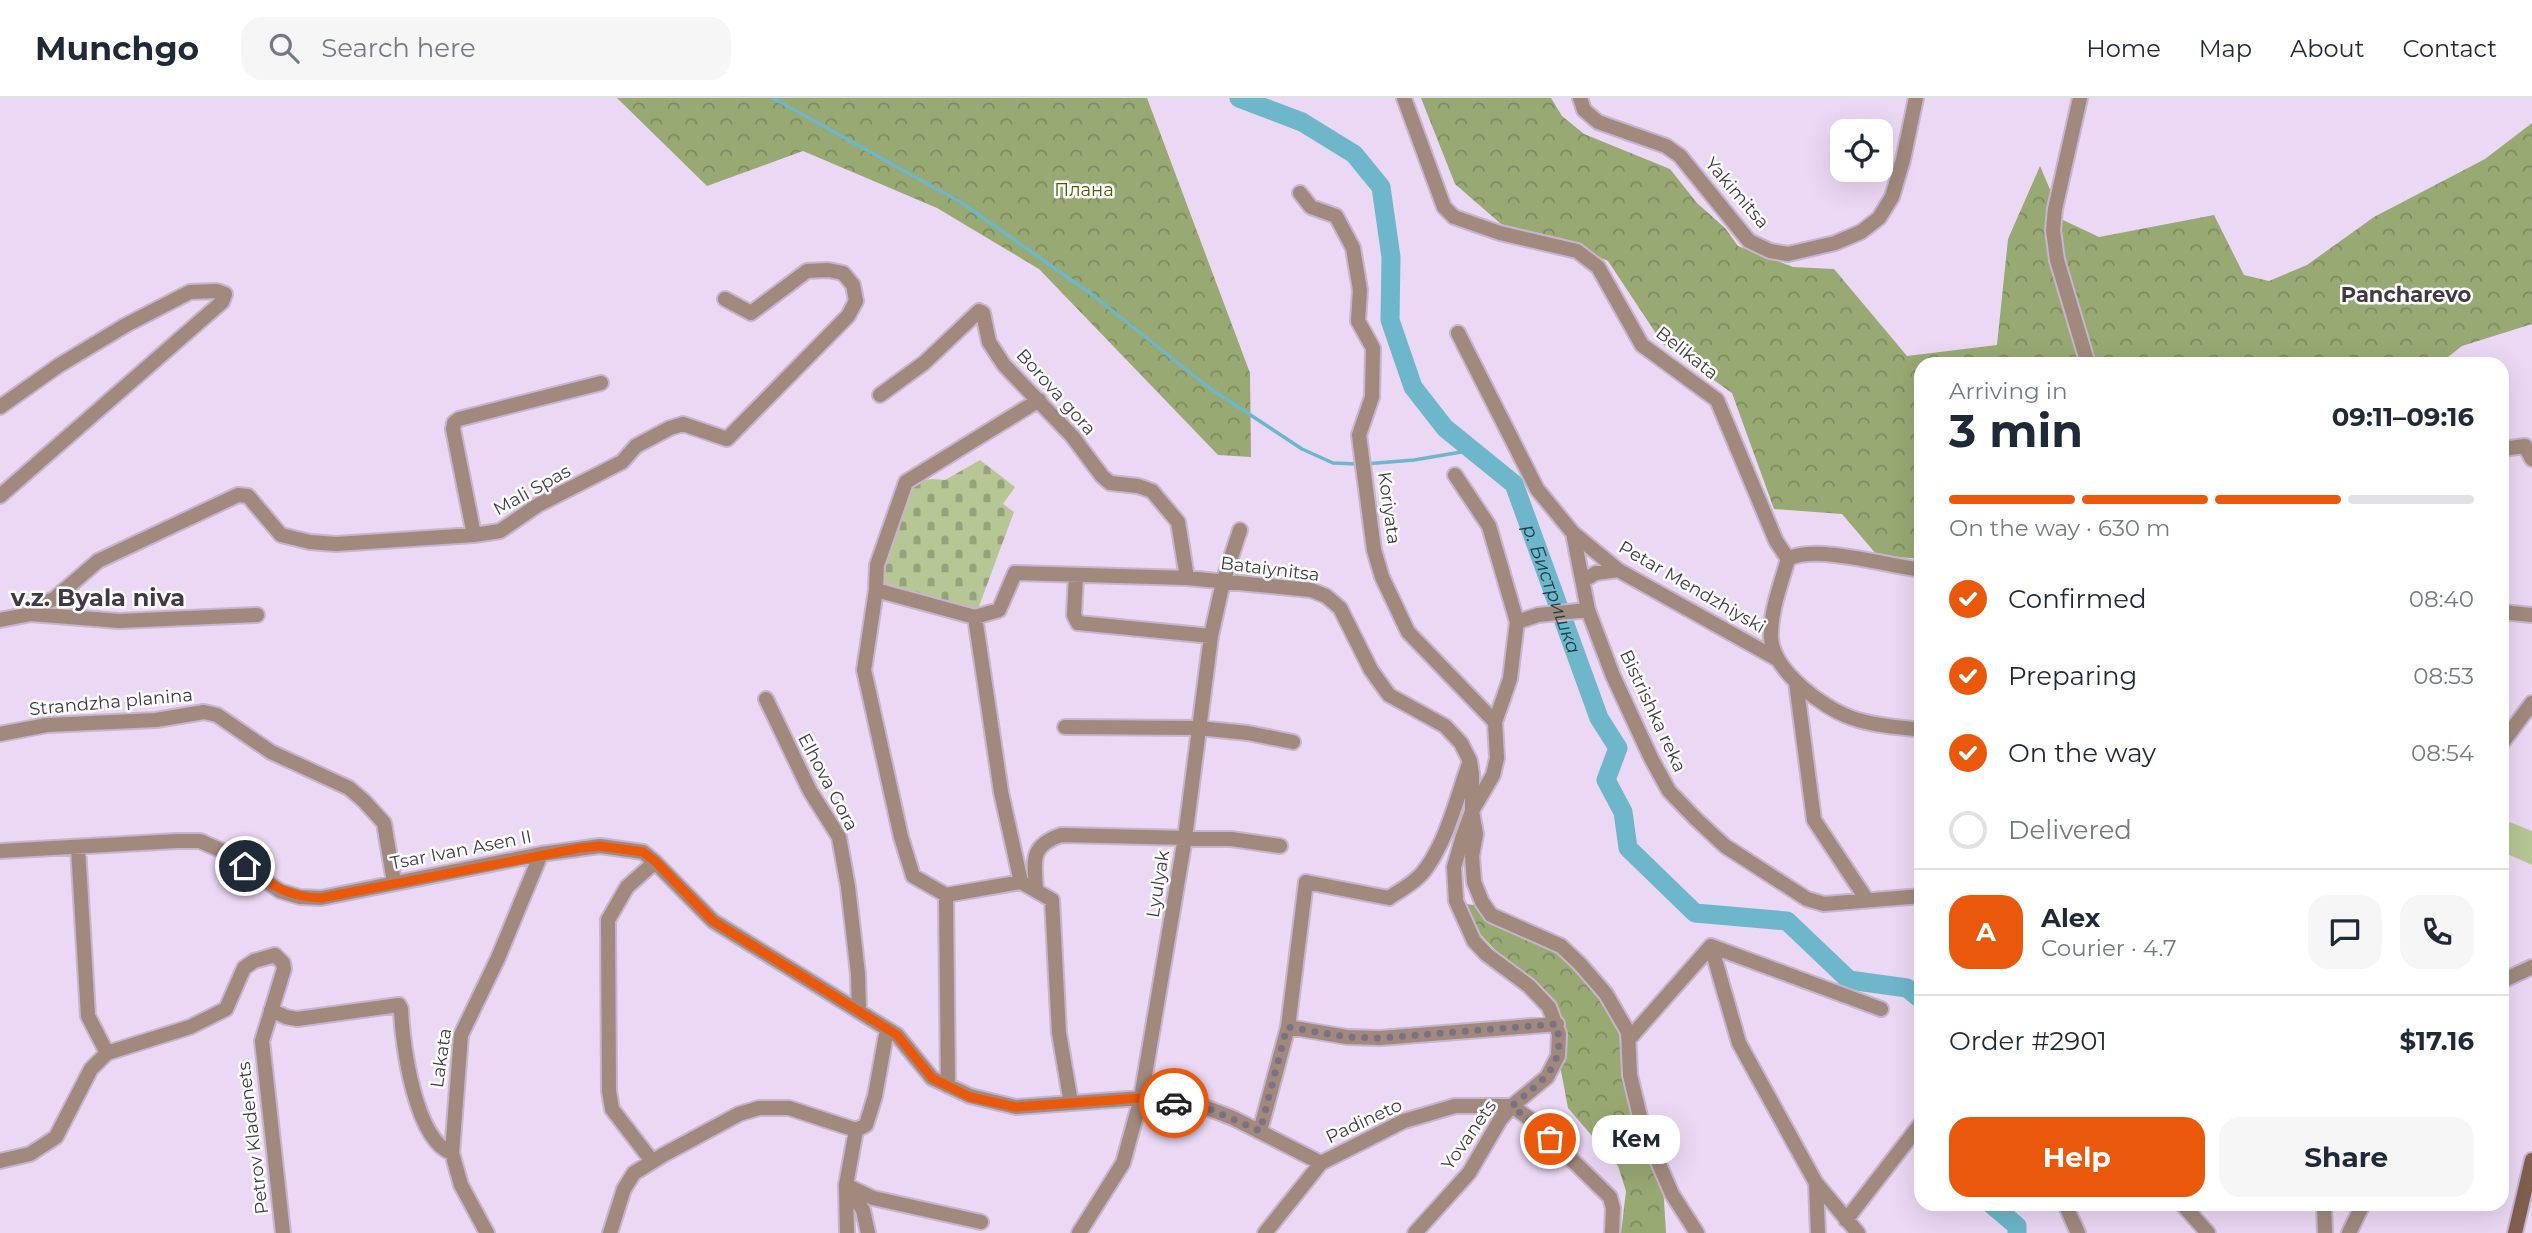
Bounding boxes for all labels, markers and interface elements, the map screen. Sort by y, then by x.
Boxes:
search box [241,17,731,80]
text: Munchgo [35,28,199,68]
icon: search [265,29,303,67]
text: Search here [321,32,476,64]
text: Home [2086,34,2161,63]
text: Map [2199,34,2252,63]
text: About [2290,34,2364,63]
text: Contact [2402,34,2497,63]
map controls [1830,119,1893,182]
button: locate [1830,119,1893,182]
street label: Yakimitsa [1700,153,1774,233]
park label: Плана [1054,179,1114,201]
district label: Pancharevo [2341,282,2471,307]
street label: Belikata [1652,322,1722,384]
street label: Borova gora [1012,344,1100,440]
text: Arriving in [1949,377,2068,405]
text: 09:11–09:16 [2332,401,2474,433]
text: 3 min [1949,402,2083,459]
street label: Mali Spas [490,460,575,520]
street label: Koriyata [1373,470,1405,546]
text: On the way · 630 m [1949,514,2171,542]
water label: р. Бистришка [1518,521,1586,657]
street label: Petar Mendzhiyski [1615,536,1769,638]
street label: Bataiynitsa [1219,552,1321,586]
icon: check [1949,580,1987,618]
district label: v.z. Byala niva [10,583,185,612]
text: Confirmed [2008,583,2147,615]
text: 08:40 [2409,585,2474,613]
street label: Bistrishka reka [1615,646,1691,776]
icon: check [1949,657,1987,695]
text: Preparing [2008,660,2137,692]
text: 08:53 [2413,662,2474,690]
street label: Strandzha planina [28,684,194,720]
street label: Elhova Gora [793,730,863,834]
icon: check [1949,734,1987,772]
text: On the way [2008,737,2156,769]
text: 08:54 [2411,739,2474,767]
text: Delivered [2008,814,2132,846]
street label: Tsar Ivan Asen II [388,826,534,874]
pin [215,836,275,896]
icon: home [226,847,264,885]
street label: Lyulyak [1142,848,1174,919]
button: chat [2308,895,2382,969]
button: phone [2400,895,2474,969]
text: Alex [2041,902,2100,934]
text: A [1976,916,1996,948]
text: Courier · 4.7 [2041,934,2177,962]
text: Order #2901 [1949,1025,2107,1057]
text: $17.16 [2399,1025,2474,1057]
street label: Lakata [426,1027,456,1089]
street label: Petrov Kladenets [233,1060,273,1216]
courier [1139,1068,1209,1138]
icon: car [1155,1084,1193,1122]
street label: Padineto [1322,1094,1406,1148]
street label: Yovanets [1437,1096,1501,1174]
pin [1520,1109,1580,1169]
callout: Кем [1592,1114,1680,1164]
button: Help [1949,1117,2205,1197]
button: Share [2219,1117,2474,1197]
icon: bag [1531,1120,1569,1158]
text: Кем [1611,1125,1661,1153]

